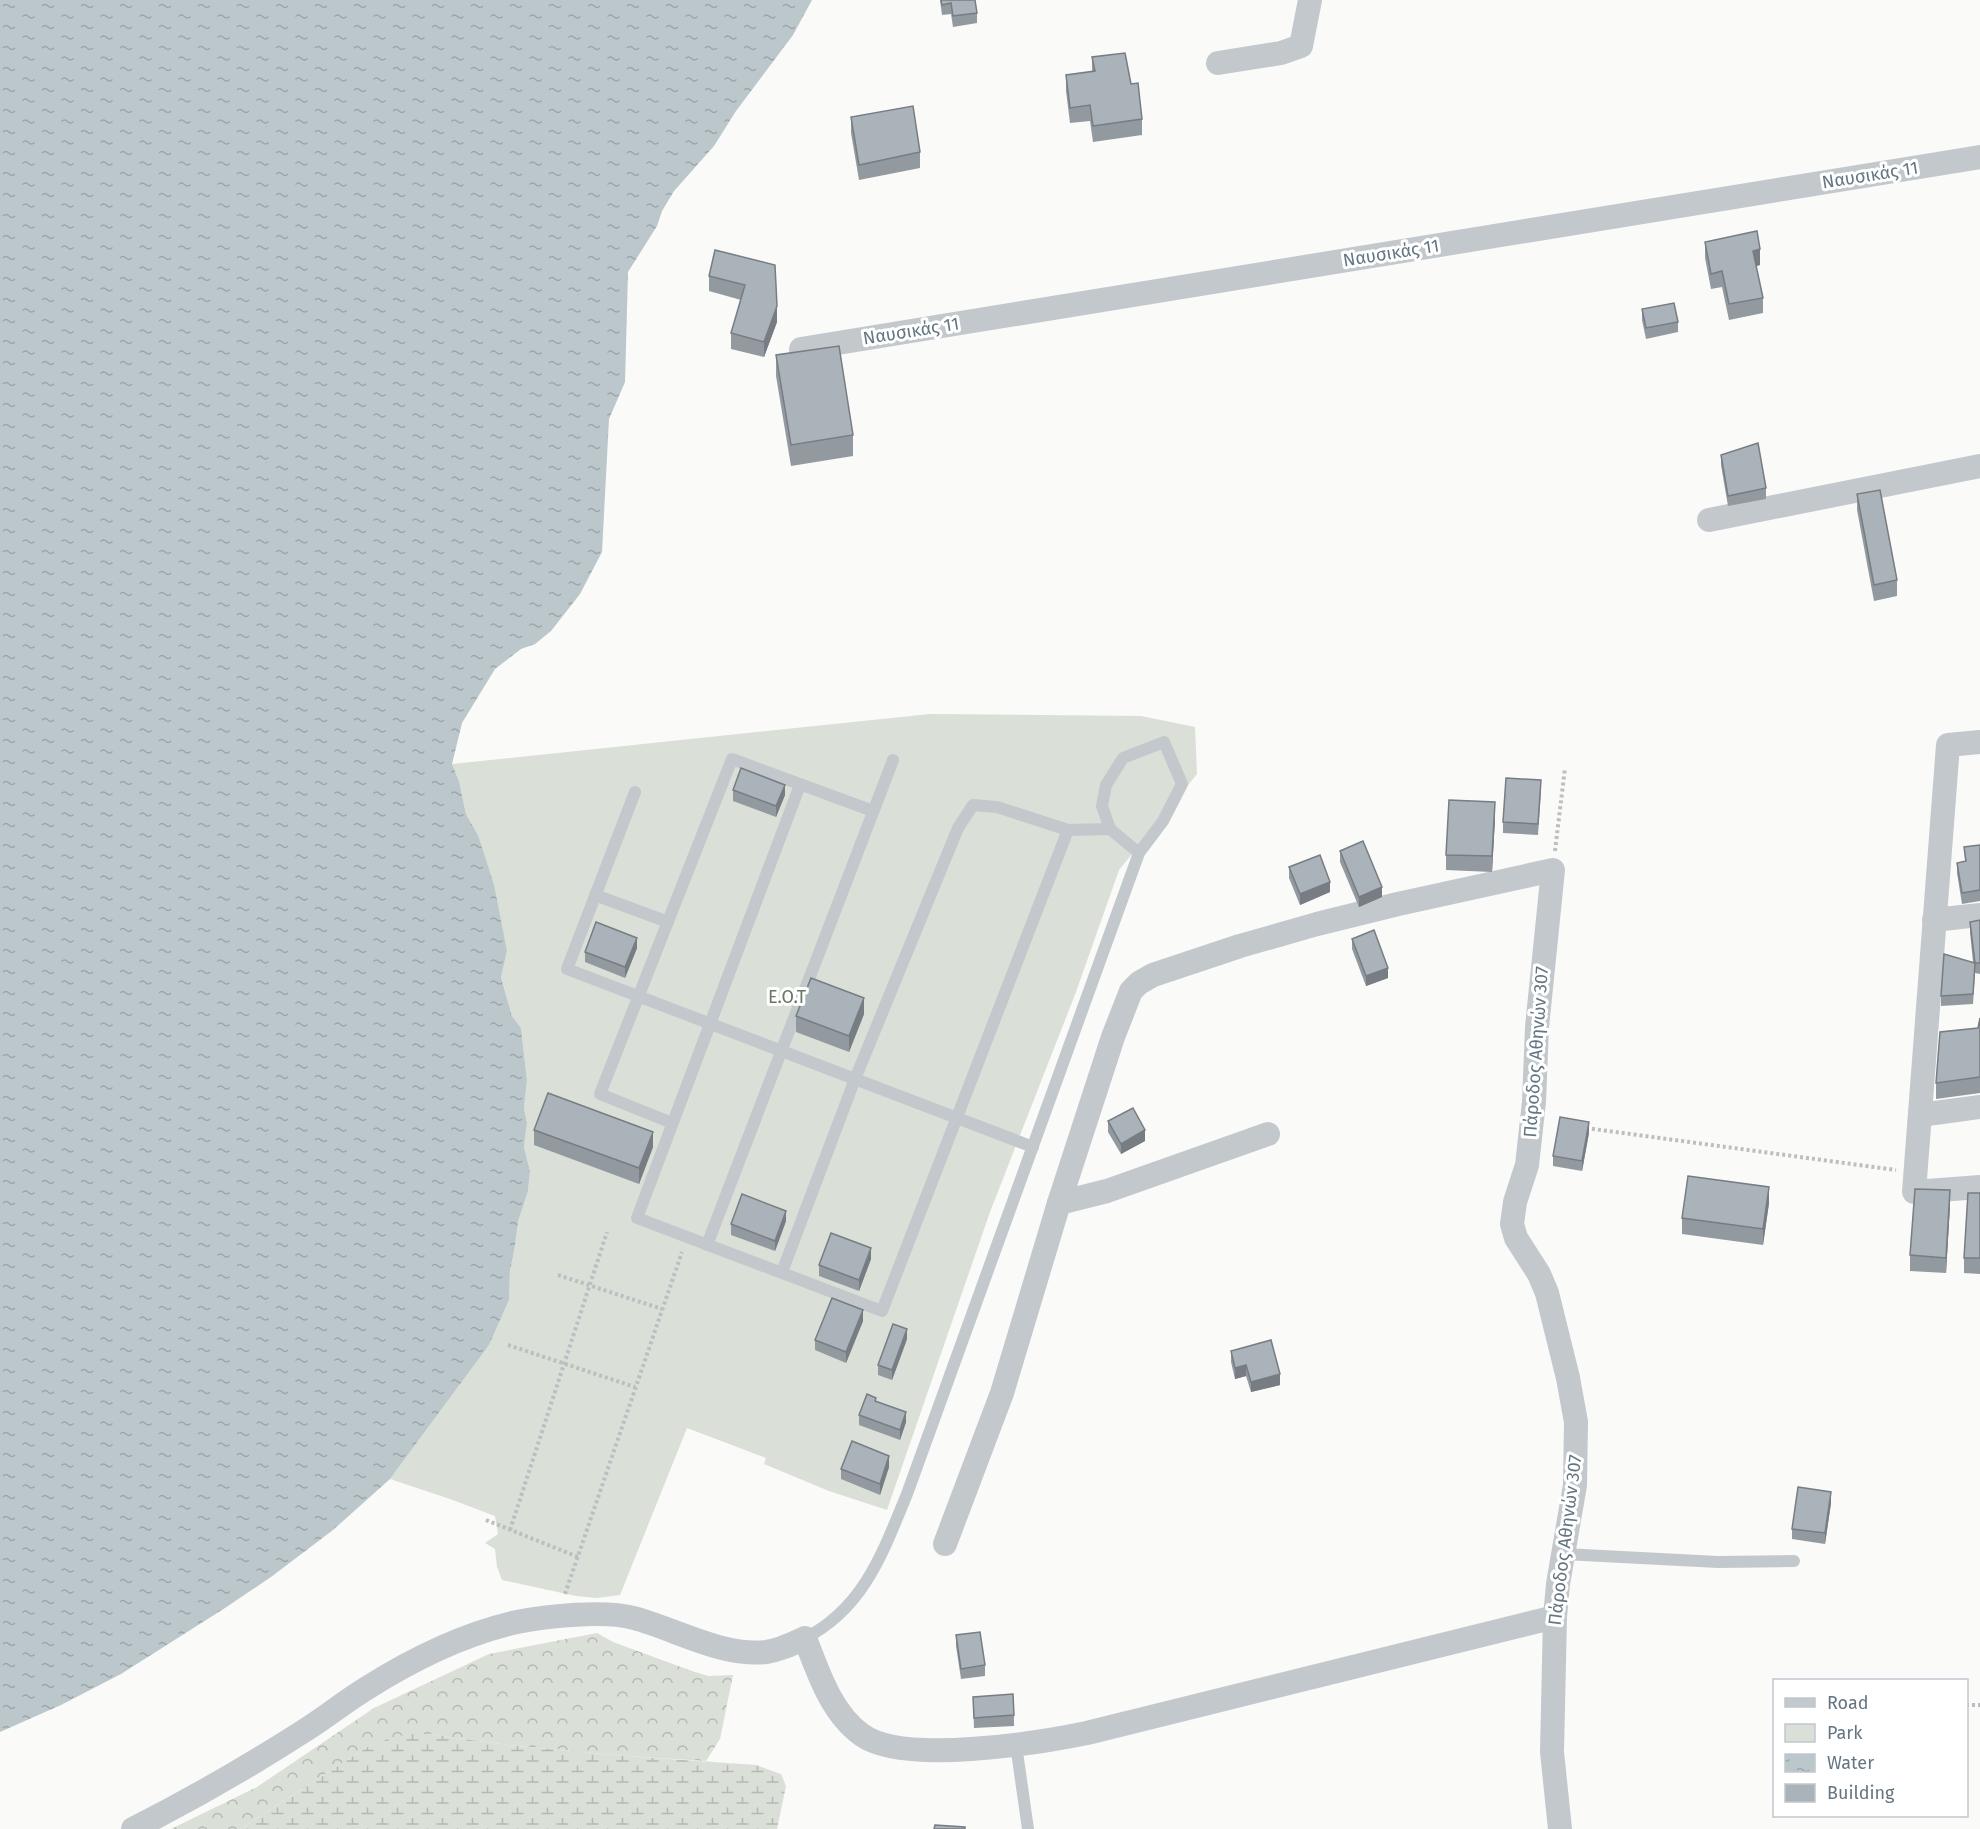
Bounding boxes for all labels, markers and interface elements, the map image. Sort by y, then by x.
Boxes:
street label: Ναυσικάς 11 [1820,157,1920,193]
street label: Ναυσικάς 11 [1341,235,1441,271]
street label: Ναυσικάς 11 [861,313,961,349]
street label: Πάροδος Αθηνών 307 [1519,966,1553,1138]
park label: E.O.T [768,986,807,1008]
street label: Πάροδος Αθηνών 307 [1544,1453,1586,1627]
legend [1773,1679,1968,1817]
text: Road [1827,1692,1869,1714]
text: Park [1827,1722,1863,1744]
text: Water [1827,1752,1874,1774]
text: Building [1827,1782,1895,1804]

